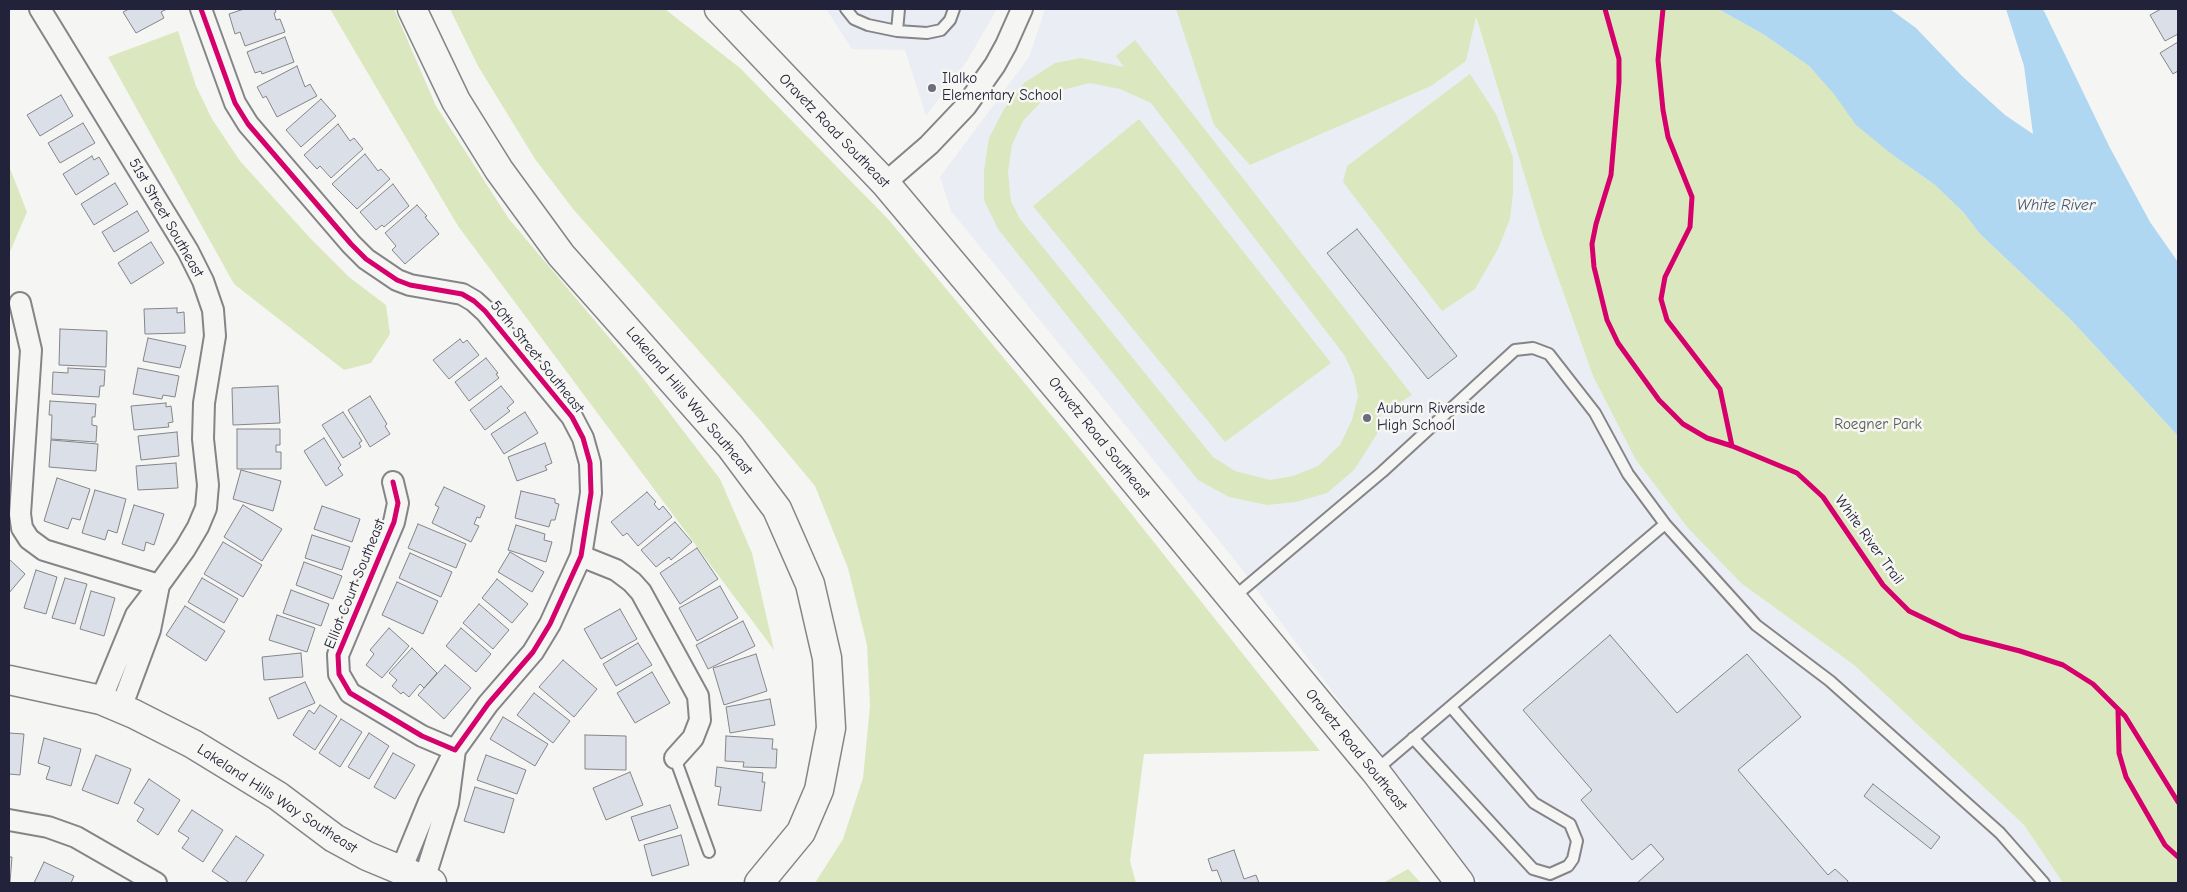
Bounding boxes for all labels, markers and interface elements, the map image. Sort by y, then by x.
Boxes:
street label: Oravetz Road Southeast [775,70,893,192]
place label: Ilalko Elementary School [942,70,1062,105]
marker: Ilalko Elementary School [926,82,938,94]
street label: 51st Street Southeast [125,155,207,281]
water label: White River [2017,195,2095,215]
street label: 50th Street Southeast [486,297,588,417]
street label: Lakeland Hills Way Southeast [622,324,756,478]
street label: Oravetz Road Southeast [1044,373,1154,503]
place label: Auburn Riverside High School [1377,400,1485,435]
marker: Auburn Riverside High School [1361,412,1373,424]
park label: Roegner Park [1834,416,1922,434]
street label: White River Trail [1831,492,1907,588]
street label: Elliot Court Southeast [321,517,389,651]
street label: Oravetz Road Southeast [1301,685,1411,815]
street label: Lakeland Hills Way Southeast [194,740,360,858]

